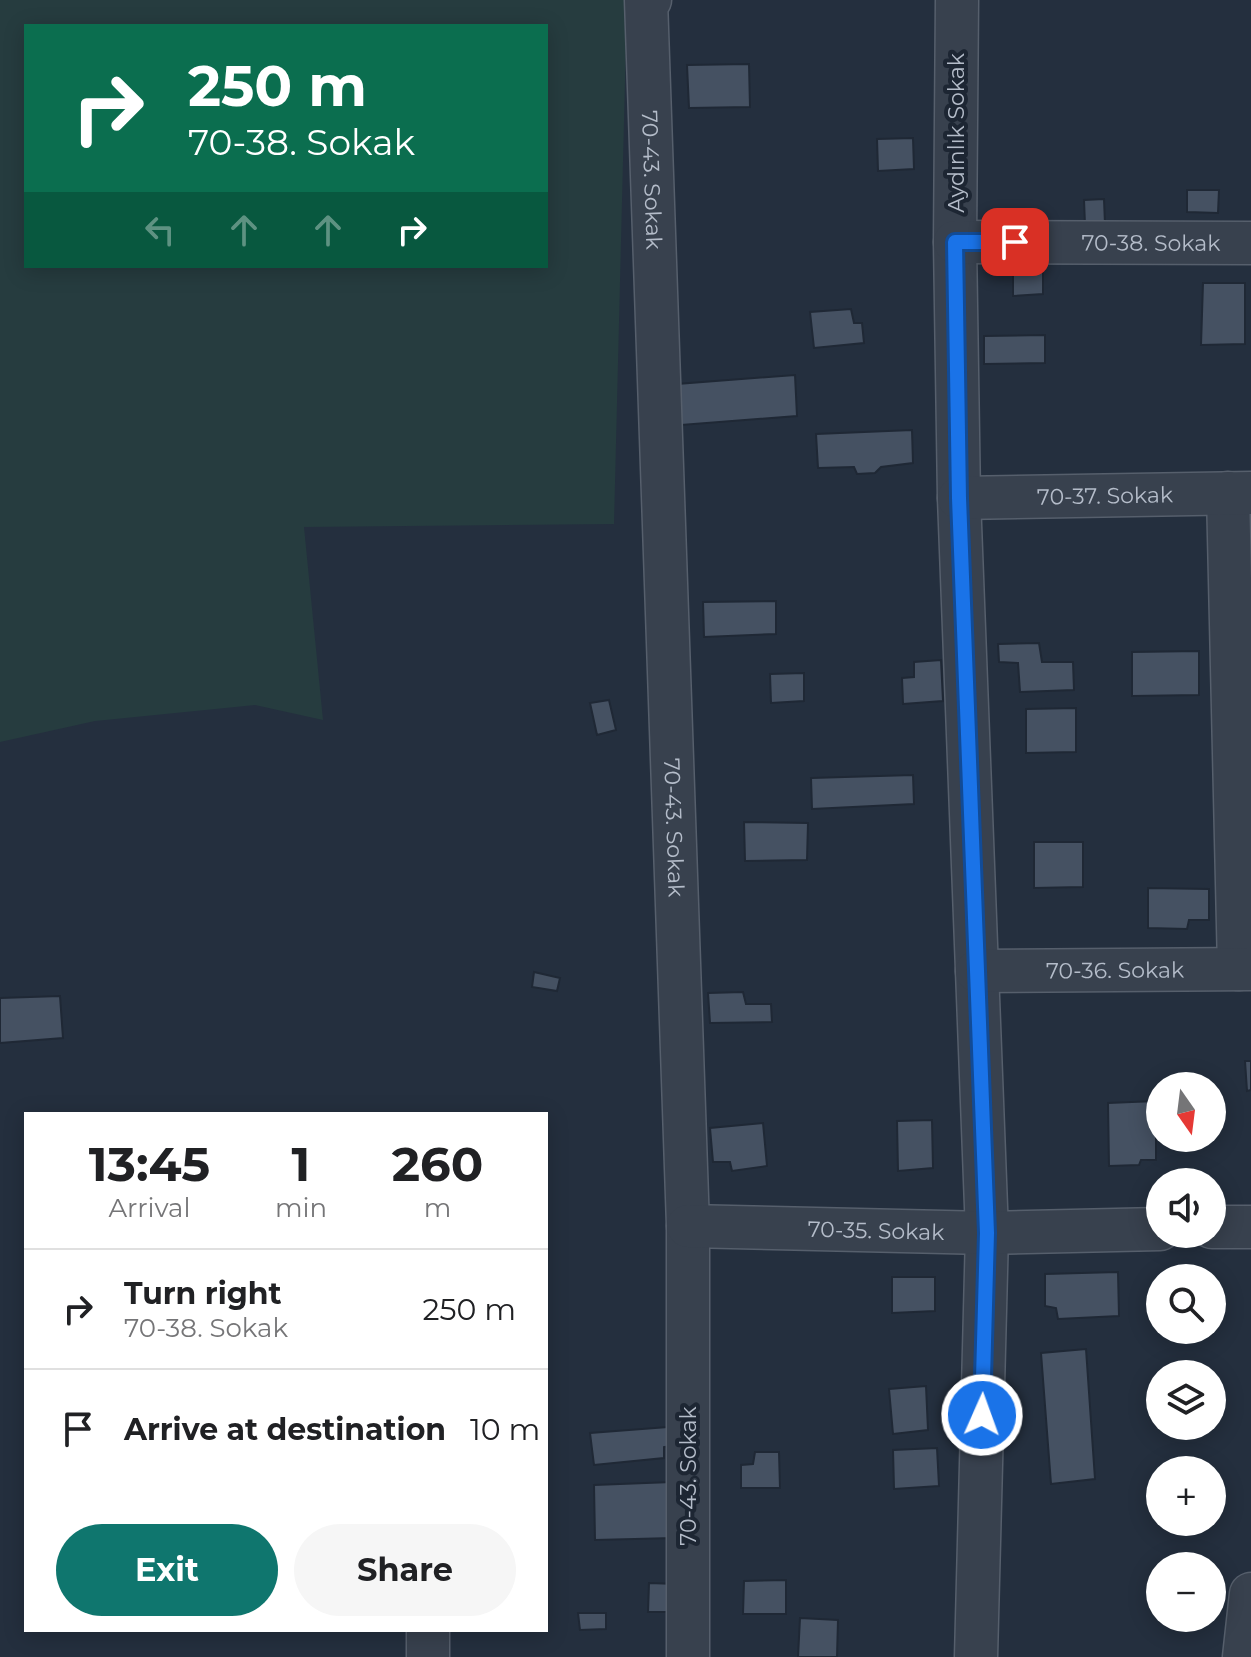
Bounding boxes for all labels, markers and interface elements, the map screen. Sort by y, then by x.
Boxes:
text: 250 m [188,52,367,120]
street label: Aydınlık Sokak [943,52,970,213]
icon: right [56,56,160,160]
street label: 70-43. Sokak [636,110,668,251]
text: 70-38. Sokak [188,120,415,164]
icon: left [138,208,182,252]
icon: ahead [222,208,266,252]
icon: ahead [306,208,350,252]
icon: right [390,208,434,252]
pin [981,208,1049,276]
icon: arrive [993,220,1037,264]
street label: 70-38. Sokak [1082,229,1221,256]
street label: 70-37. Sokak [1037,481,1174,510]
street label: 70-43. Sokak [658,757,690,898]
street label: 70-36. Sokak [1046,956,1185,984]
north arrow [1146,1072,1226,1152]
map controls [1146,1072,1226,1632]
text: 13:45 [89,1135,210,1193]
text: 1 [292,1135,310,1193]
text: 260 [392,1135,483,1193]
button: sound [1146,1168,1226,1248]
text: Arrival [108,1192,190,1224]
text: min [275,1192,327,1224]
text: m [424,1192,451,1224]
street label: 70-35. Sokak [807,1215,945,1246]
button: search [1146,1264,1226,1344]
text: Turn right [124,1275,281,1312]
icon: right [56,1287,100,1331]
text: 250 m [422,1291,516,1328]
text: 70-38. Sokak [124,1312,288,1344]
button: layers [1146,1360,1226,1440]
position arrow [940,1373,1024,1457]
street label: 70-43. Sokak [675,1406,702,1546]
icon: arrive [56,1407,100,1451]
text: Arrive at destination [124,1411,446,1448]
text: 10 m [470,1411,540,1448]
button: + [1146,1456,1226,1536]
button: Exit [56,1524,278,1616]
button: Share [294,1524,516,1616]
button: − [1146,1552,1226,1632]

